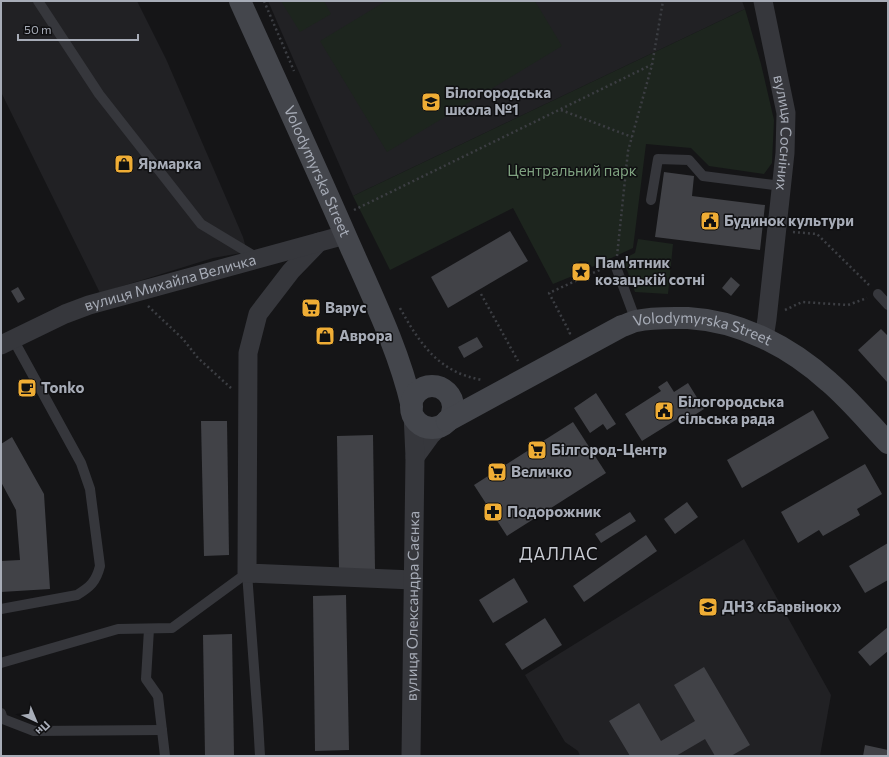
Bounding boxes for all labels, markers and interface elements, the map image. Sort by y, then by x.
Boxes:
scale bar [18,16,138,42]
text: 50 m [24,22,52,36]
street label: вулиця Сосніних [770,73,796,192]
place label: Білогородська школа №1 [445,83,551,118]
school or university icon: Білогородська школа №1 [420,91,442,113]
street label: Volodymyrska Street [281,102,355,239]
shop icon: Ярмарка [113,153,135,175]
place label: Ярмарка [138,154,201,172]
park label: Центральний парк [507,161,637,179]
public building icon: Будинок культури [699,210,721,232]
place label: Будинок культури [724,211,854,229]
street label: вулиця Михайла Величка [81,250,258,314]
place label: Пам'ятник козацькій сотні [595,253,705,288]
place icon: Пам'ятник козацькій сотні [570,261,592,283]
supermarket icon: Варус [300,297,322,319]
place label: Варус [325,298,367,316]
street label: Volodymyrska Street [631,308,775,349]
shop icon: Аврора [314,325,336,347]
place label: Аврора [339,326,393,344]
cafe icon: Tonko [16,377,38,399]
place label: Tonko [41,378,84,396]
place label: Білогородська сільська рада [678,392,784,427]
public building icon: Білогородська сільська рада [653,400,675,422]
supermarket icon: Білгород-Центр [526,439,548,461]
place label: Білгород-Центр [551,440,667,458]
supermarket icon: Величко [486,461,508,483]
place label: Величко [511,462,572,480]
pharmacy icon: Подорожник [482,501,504,523]
place label: Подорожник [507,502,602,520]
street label: вулиця Олександра Саєнка [402,511,422,701]
district label: ДАЛЛАС [519,543,599,564]
school or university icon: ДНЗ «Барвінок» [697,596,719,618]
place label: ДНЗ «Барвінок» [722,597,842,615]
north arrow [16,701,56,741]
text: Пн [34,719,53,738]

